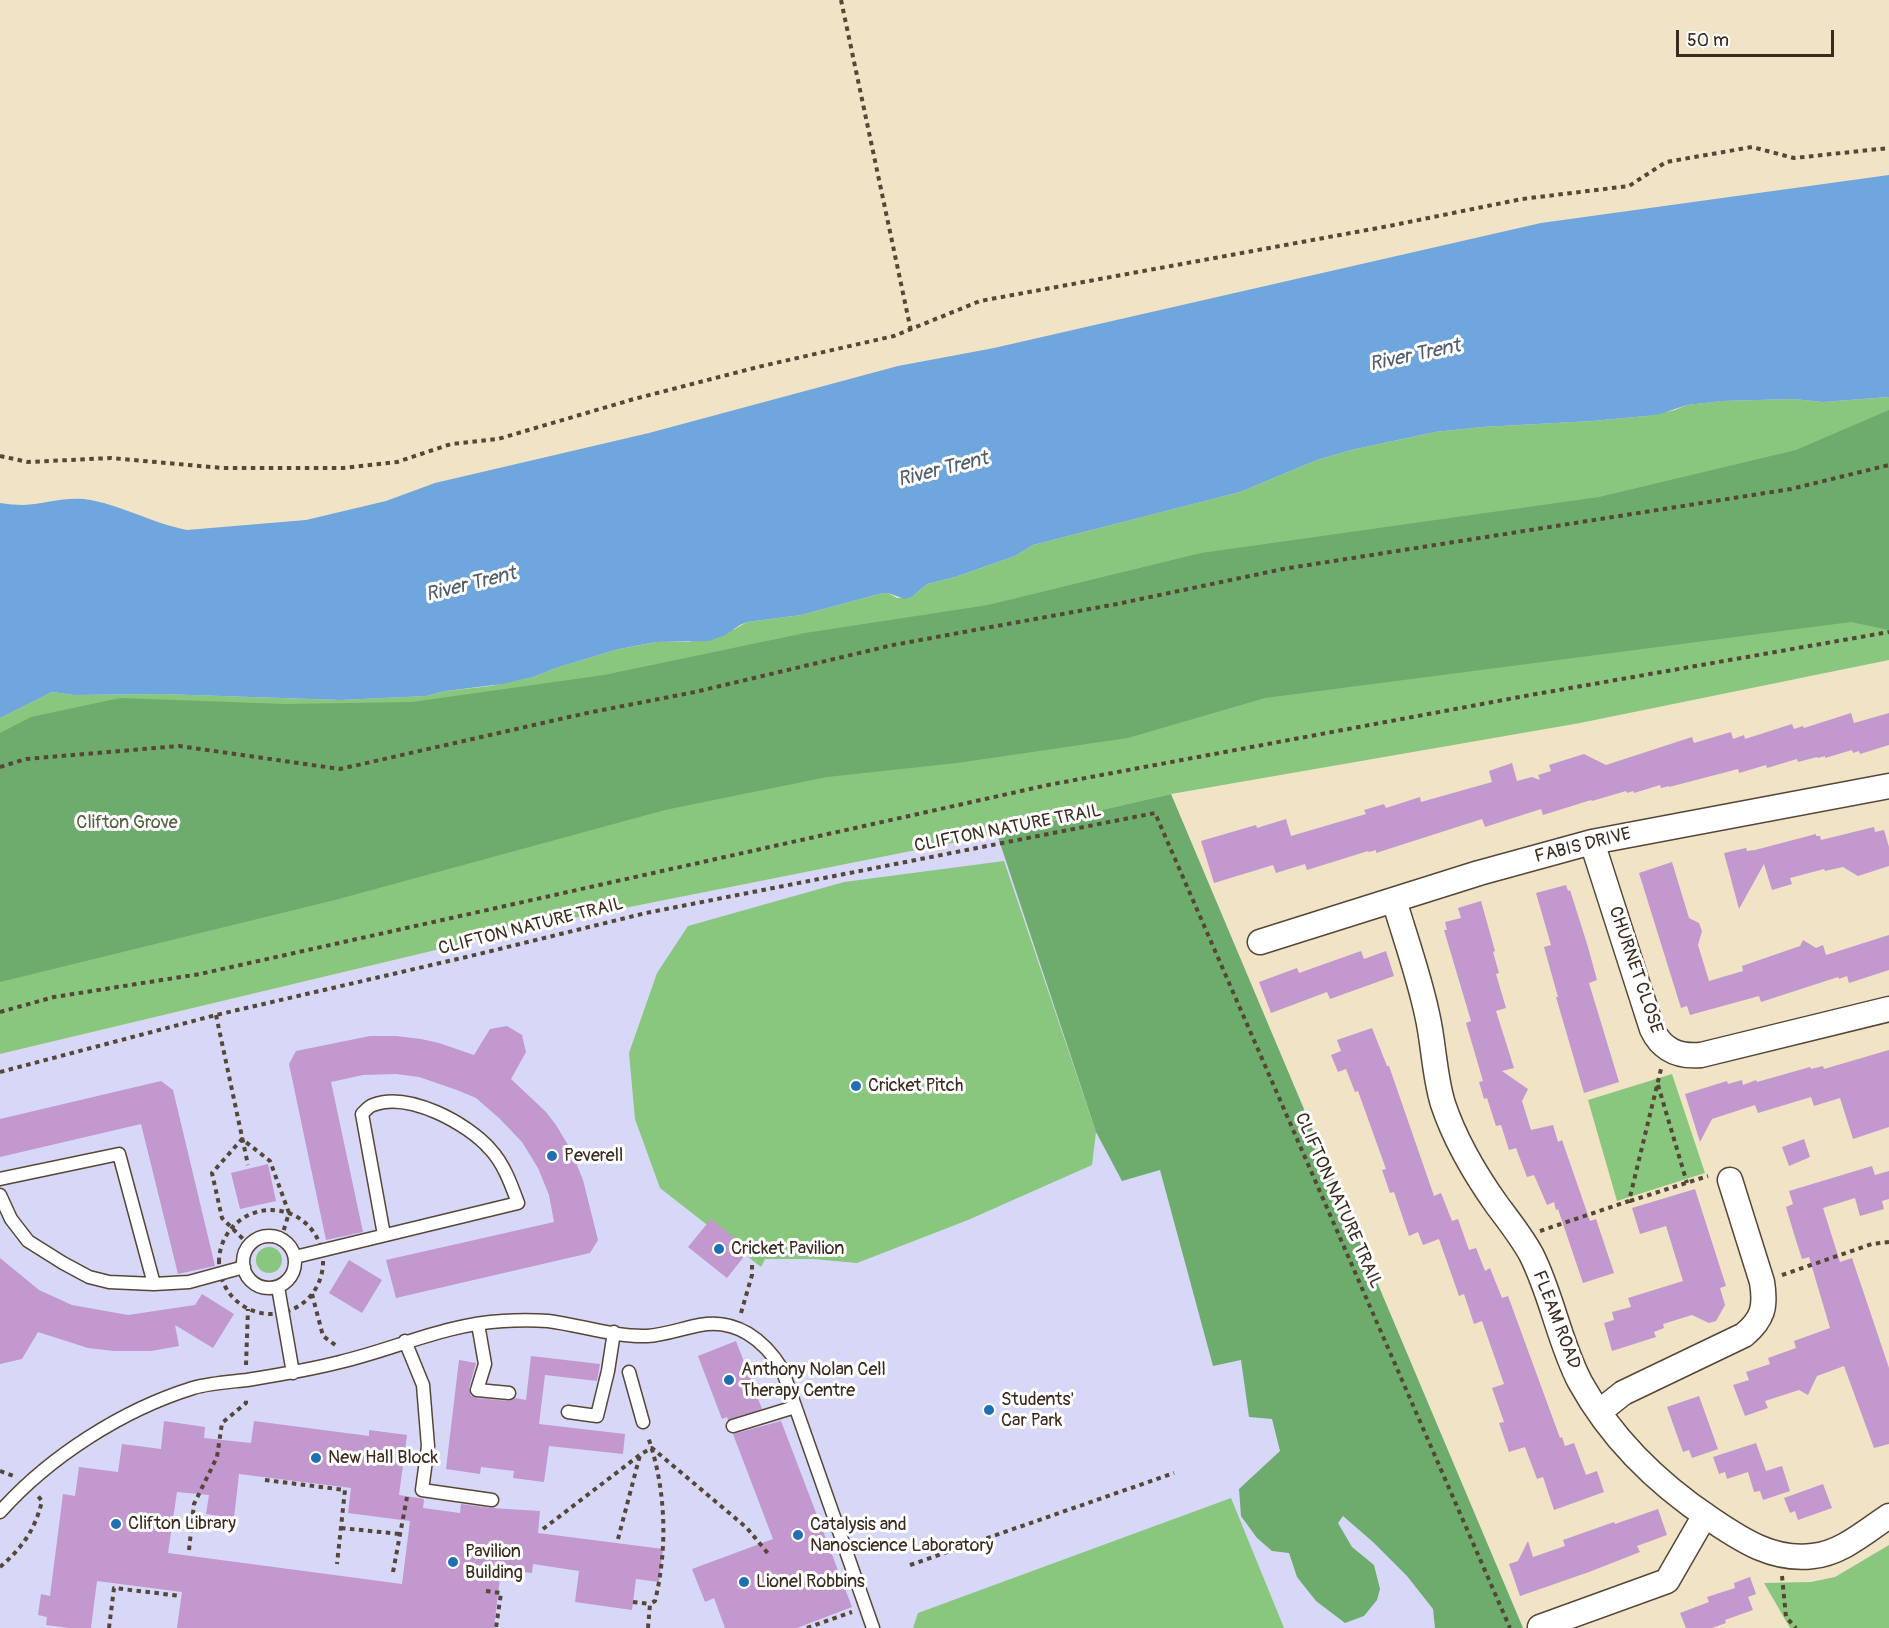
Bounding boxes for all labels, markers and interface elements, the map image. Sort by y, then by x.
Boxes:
scale bar [1679,18,1836,56]
text: 50 m [1687,29,1729,52]
water label: River Trent [1368,335,1462,377]
water label: River Trent [895,447,991,493]
water label: River Trent [423,562,519,608]
street label: CLIFTON NATURE TRAIL [913,800,1103,858]
park label: Clifton Grove [76,812,178,834]
street label: FABIS DRIVE [1533,824,1633,868]
street label: CLIFTON NATURE TRAIL [436,894,626,960]
street label: CHURNET CLOSE [1603,904,1667,1036]
place label: Cricket Pitch [868,1075,963,1097]
marker: Cricket Pitch [849,1079,863,1093]
street label: CLIFTON NATURE TRAIL [1289,1110,1387,1292]
place label: Peverell [564,1145,623,1167]
marker: Peverell [545,1149,559,1163]
place label: Cricket Pavilion [731,1238,844,1260]
marker: Cricket Pavilion [712,1242,726,1256]
street label: FLEAM ROAD [1527,1268,1585,1372]
place label: Anthony Nolan Cell Therapy Centre [741,1359,886,1402]
marker: Anthony Nolan Cell Therapy Centre [722,1373,736,1387]
place label: Students' Car Park [1001,1389,1074,1432]
marker: Students' Car Park [982,1403,996,1417]
place label: New Hall Block [328,1447,438,1469]
marker: New Hall Block [309,1451,323,1465]
place label: Clifton Library [128,1513,236,1535]
place label: Catalysis and Nanoscience Laboratory [810,1514,994,1556]
marker: Clifton Library [109,1517,123,1531]
marker: Catalysis and Nanoscience Laboratory [791,1528,805,1542]
place label: Pavilion Building [465,1541,523,1584]
marker: Pavilion Building [446,1555,460,1569]
place label: Lionel Robbins [756,1571,865,1593]
marker: Lionel Robbins [737,1575,751,1589]

